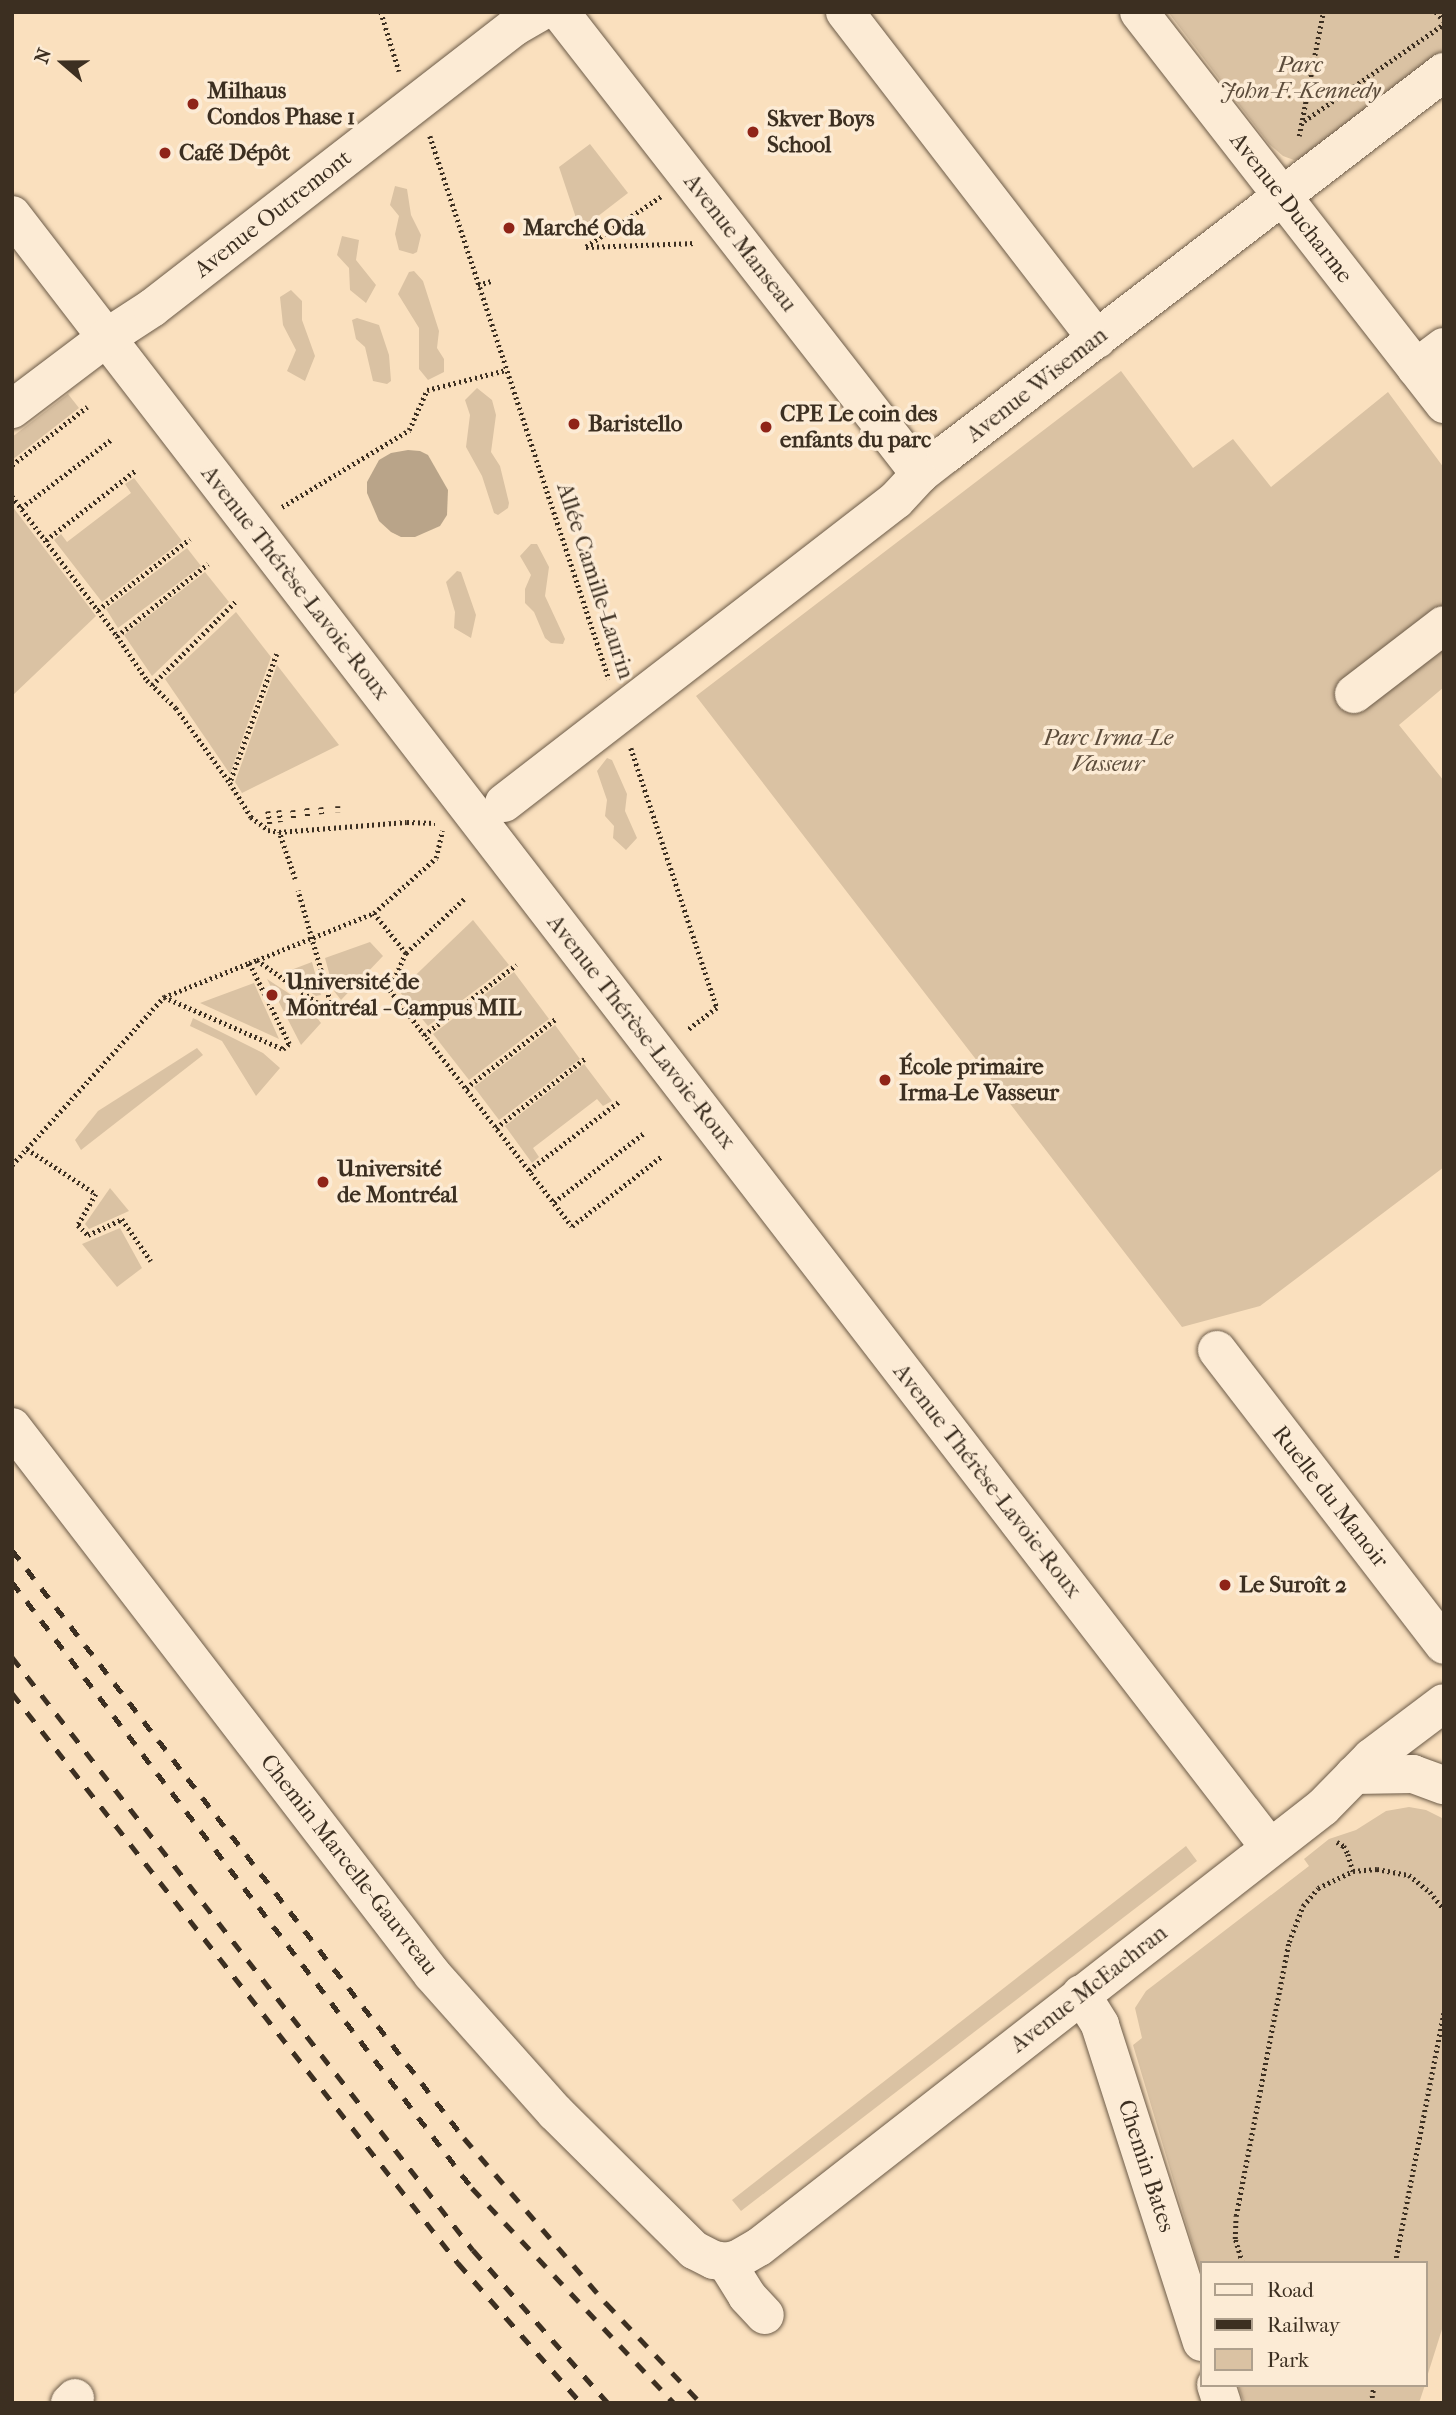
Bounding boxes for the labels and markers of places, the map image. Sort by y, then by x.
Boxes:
place label: Milhaus Condos Phase 1 [207,77,355,131]
marker: Milhaus Condos Phase 1 [185,96,201,112]
place label: Skver Boys School [767,105,874,159]
marker: Skver Boys School [745,124,761,140]
place label: Café Dépôt [179,139,290,167]
marker: Café Dépôt [157,145,173,161]
place label: Marché Oda [523,214,645,242]
marker: Marché Oda [501,220,517,236]
place label: CPE Le coin des enfants du parc [780,400,938,454]
place label: Baristello [588,410,682,438]
marker: Baristello [566,416,582,432]
marker: CPE Le coin des enfants du parc [758,419,774,435]
place label: Université de Montréal - Campus MIL [286,968,521,1022]
marker: Université de Montréal - Campus MIL [264,987,280,1003]
place label: École primaire Irma-Le Vasseur [899,1053,1059,1107]
marker: École primaire Irma-Le Vasseur [877,1072,893,1088]
place label: Université de Montréal [337,1155,458,1209]
marker: Université de Montréal [315,1174,331,1190]
place label: Le Suroît 2 [1239,1571,1347,1599]
marker: Le Suroît 2 [1217,1577,1233,1593]

